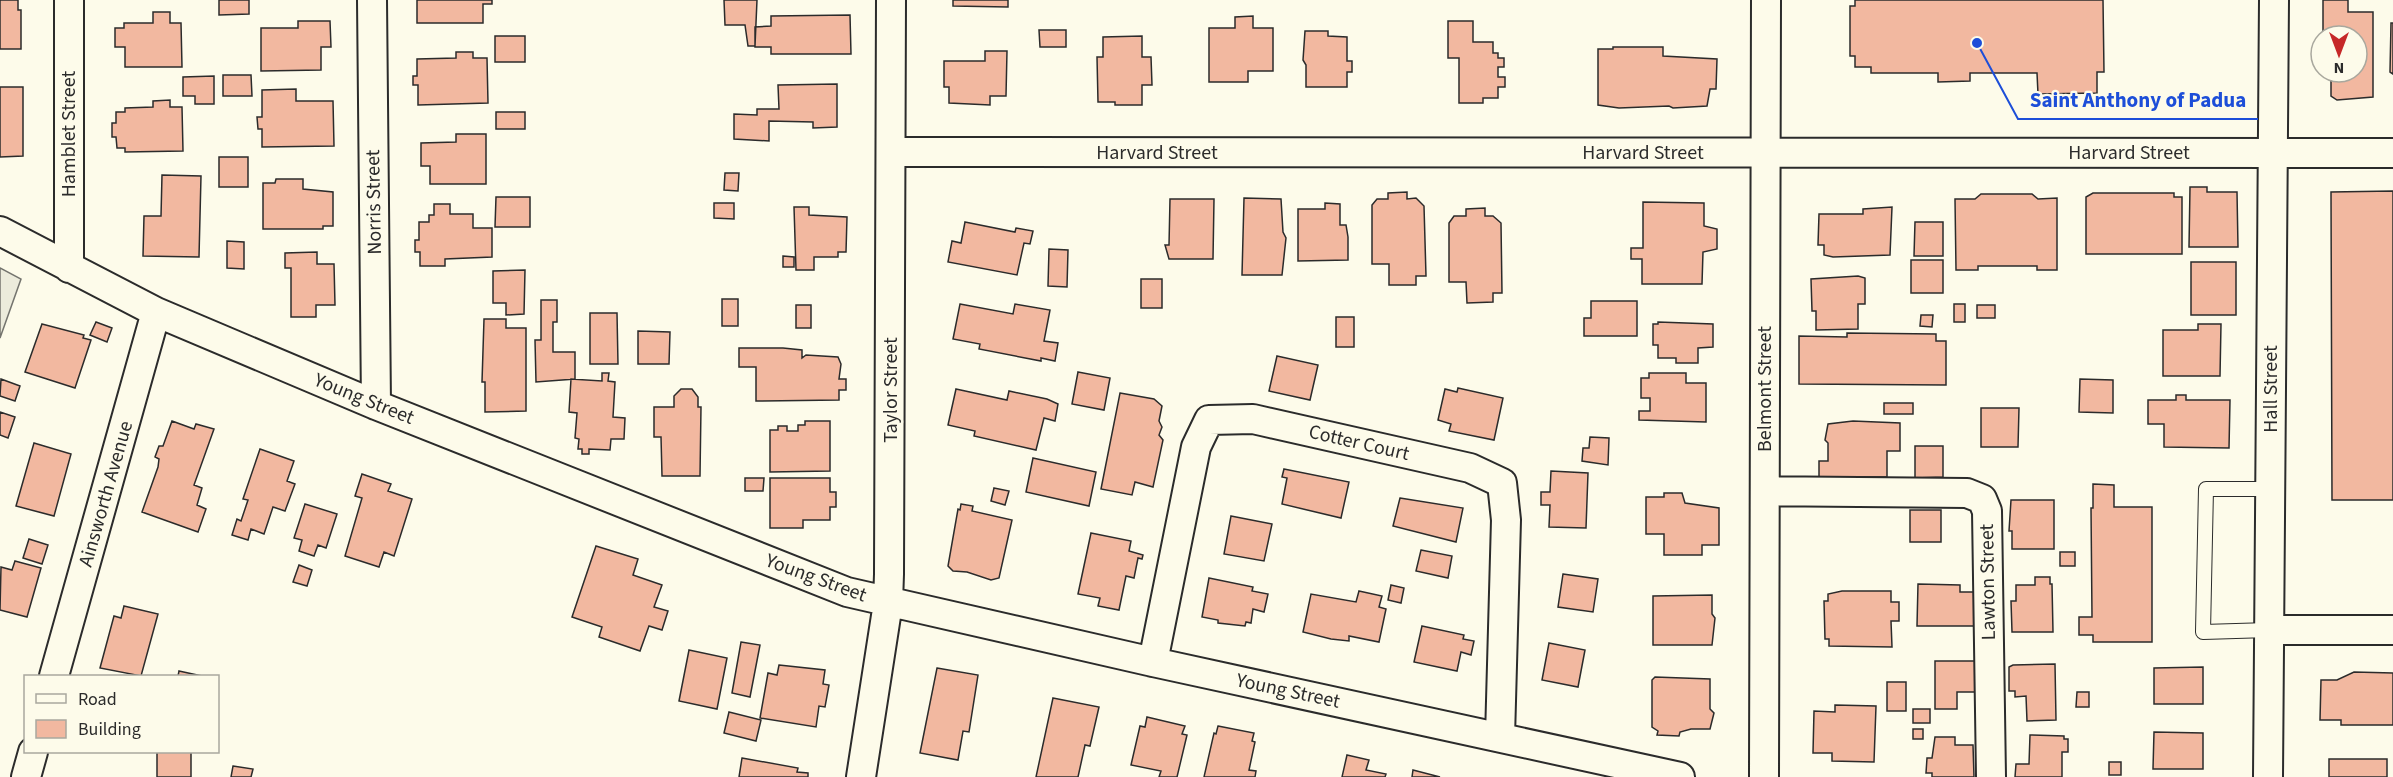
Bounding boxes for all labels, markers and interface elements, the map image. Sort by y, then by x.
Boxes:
north arrow [2309,24,2369,84]
text: N [2334,57,2344,79]
street label: Hamblet Street [55,71,83,197]
callout: Saint Anthony of Padua [2018,80,2258,119]
text: Saint Anthony of Padua [2030,85,2246,115]
street label: Harvard Street [1096,139,1218,167]
street label: Harvard Street [1582,139,1704,167]
street label: Harvard Street [2068,139,2190,167]
street label: Norris Street [359,149,389,255]
street label: Belmont Street [1751,326,1779,452]
street label: Taylor Street [877,337,905,443]
street label: Hall Street [2257,345,2285,433]
street label: Young Street [309,366,418,432]
street label: Ainsworth Avenue [72,418,140,570]
street label: Cotter Court [1306,418,1412,468]
street label: Lawton Street [1973,523,2003,641]
street label: Young Street [761,546,871,609]
street label: Young Street [1232,666,1343,716]
legend [24,675,219,753]
text: Road [78,687,117,712]
text: Building [78,717,141,742]

